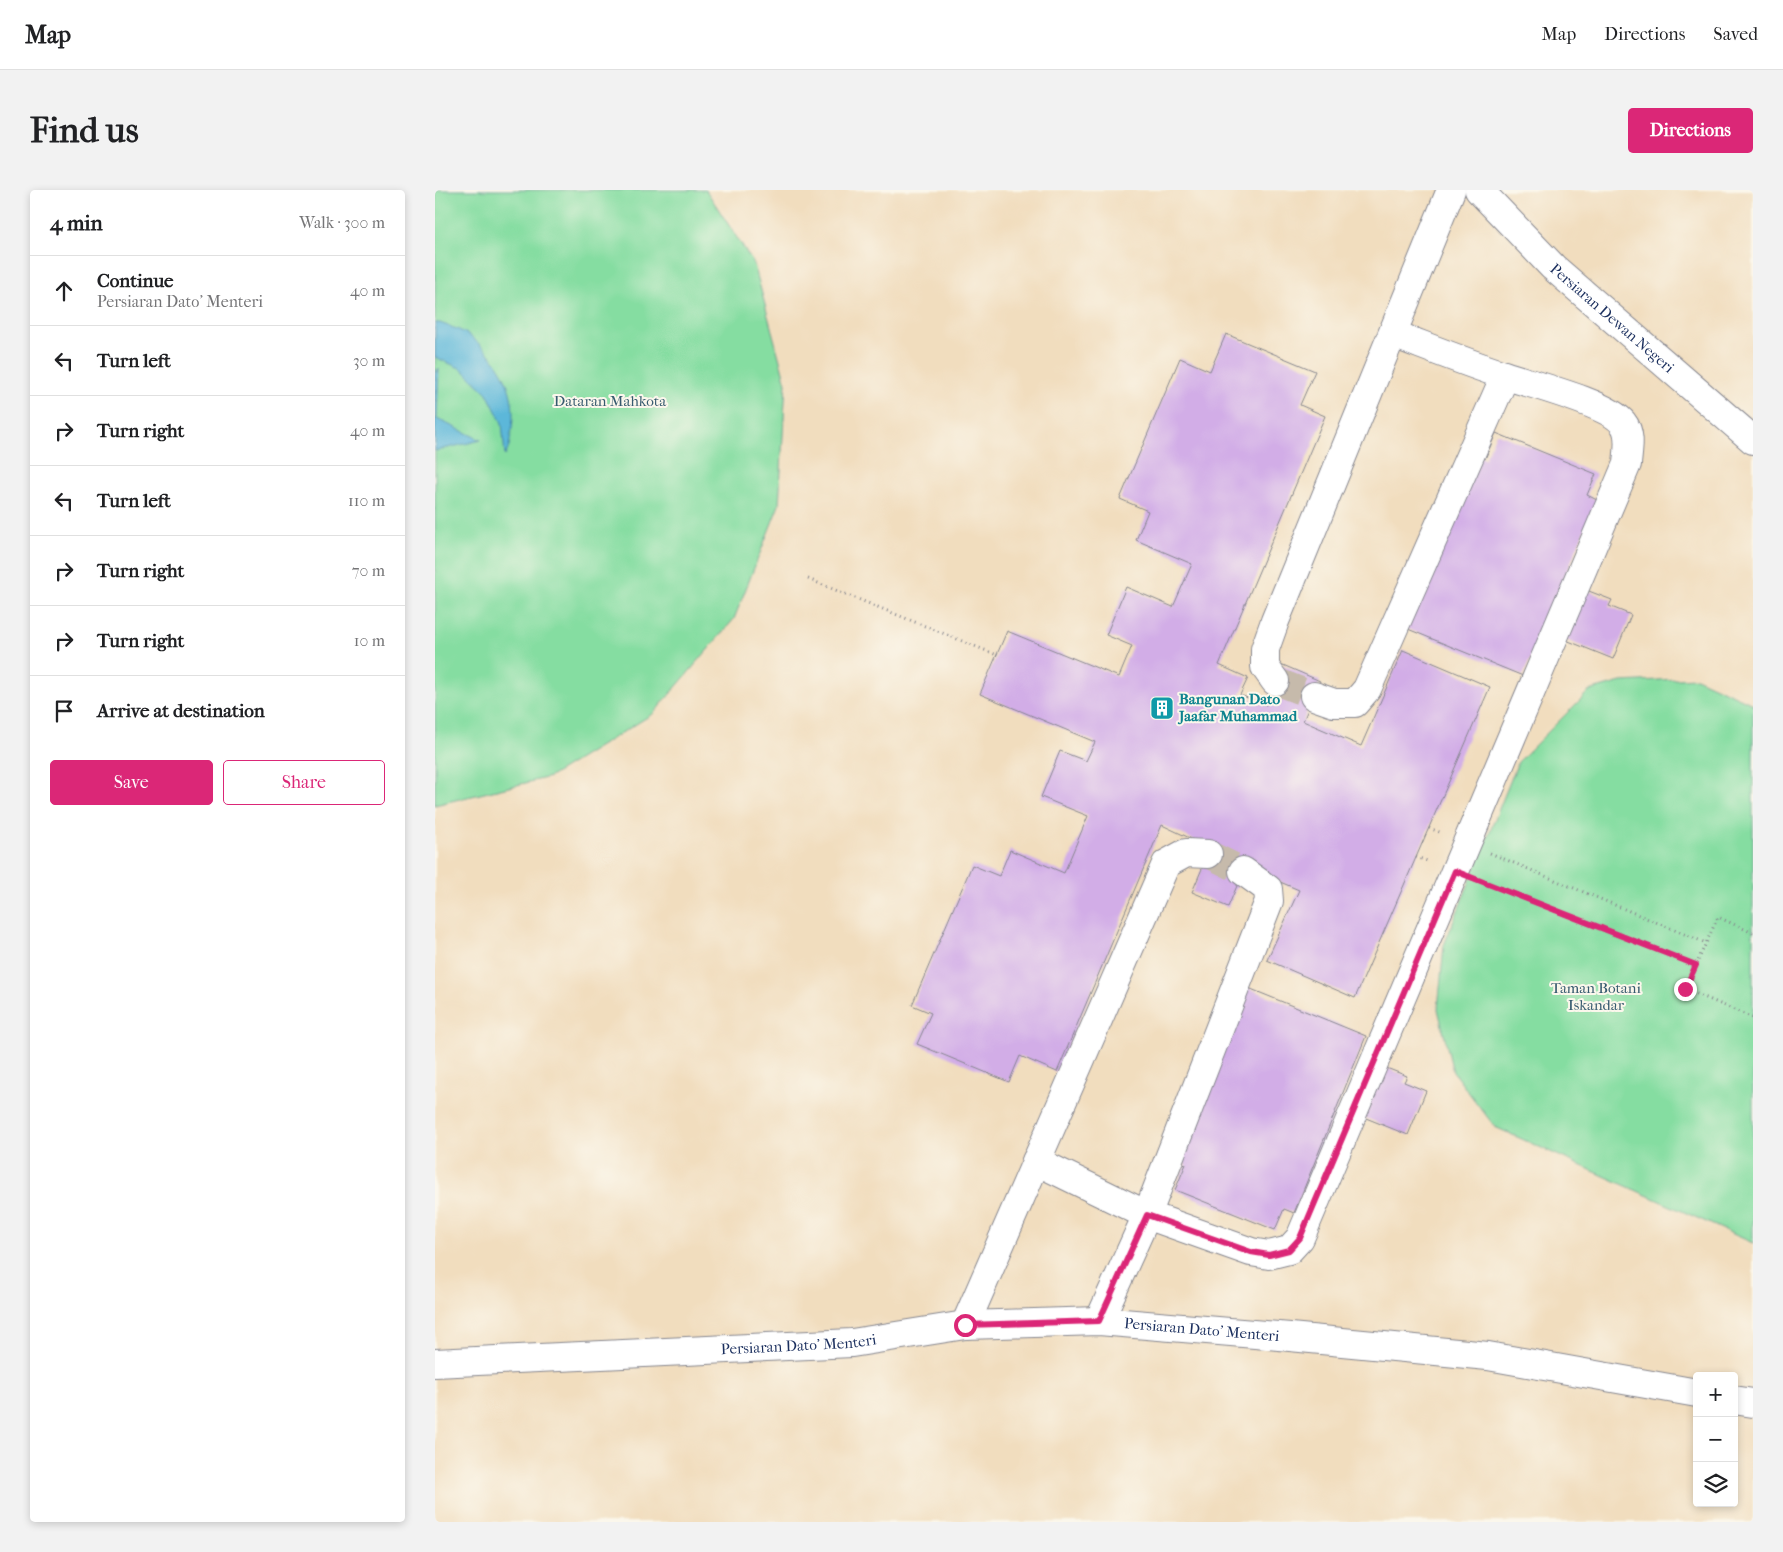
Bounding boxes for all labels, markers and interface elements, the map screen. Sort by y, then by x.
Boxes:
text: Map [25,21,71,49]
text: Map [1542,24,1576,45]
text: Directions [1604,24,1685,45]
text: Saved [1713,24,1758,45]
button: Directions [1628,108,1753,153]
text: Find us [30,110,139,151]
text: 4 min [50,211,103,235]
text: Walk · 300 m [299,213,385,232]
street label: Persiaran Dewan Negeri [1546,260,1678,377]
text: Continue [97,270,173,292]
icon: ahead [50,277,78,305]
text: 40 m [350,281,385,300]
text: Persiaran Dato' Menteri [97,292,263,311]
icon: left [50,347,78,375]
text: Turn left [97,350,171,372]
text: 30 m [353,351,385,370]
park label: Dataran Mahkota [554,392,667,410]
icon: right [50,417,78,445]
text: Turn right [97,420,184,442]
text: 40 m [350,421,385,440]
icon: left [50,487,78,515]
text: Turn left [97,490,171,512]
text: 110 m [348,491,385,510]
icon: right [50,557,78,585]
text: Turn right [97,560,184,582]
text: 70 m [352,561,385,580]
icon: right [50,627,78,655]
text: Turn right [97,630,184,652]
text: 10 m [354,631,385,650]
place label: Bangunan Dato Jaafar Muhammad [1177,690,1298,725]
building icon: Bangunan Dato Jaafar Muhammad [1149,695,1175,721]
icon: arrive [50,697,78,725]
text: Arrive at destination [97,700,265,722]
button: Save [50,760,213,805]
button: Share [223,760,385,805]
route end [1674,978,1697,1001]
park label: Taman Botani Iskandar [1551,979,1641,1014]
route start [954,1314,977,1337]
street label: Persiaran Dato' Menteri [1123,1314,1281,1345]
street label: Persiaran Dato' Menteri [720,1330,878,1358]
map controls [1693,1372,1738,1507]
button: + [1693,1372,1738,1417]
button: − [1693,1417,1738,1462]
button: layers [1693,1462,1738,1507]

